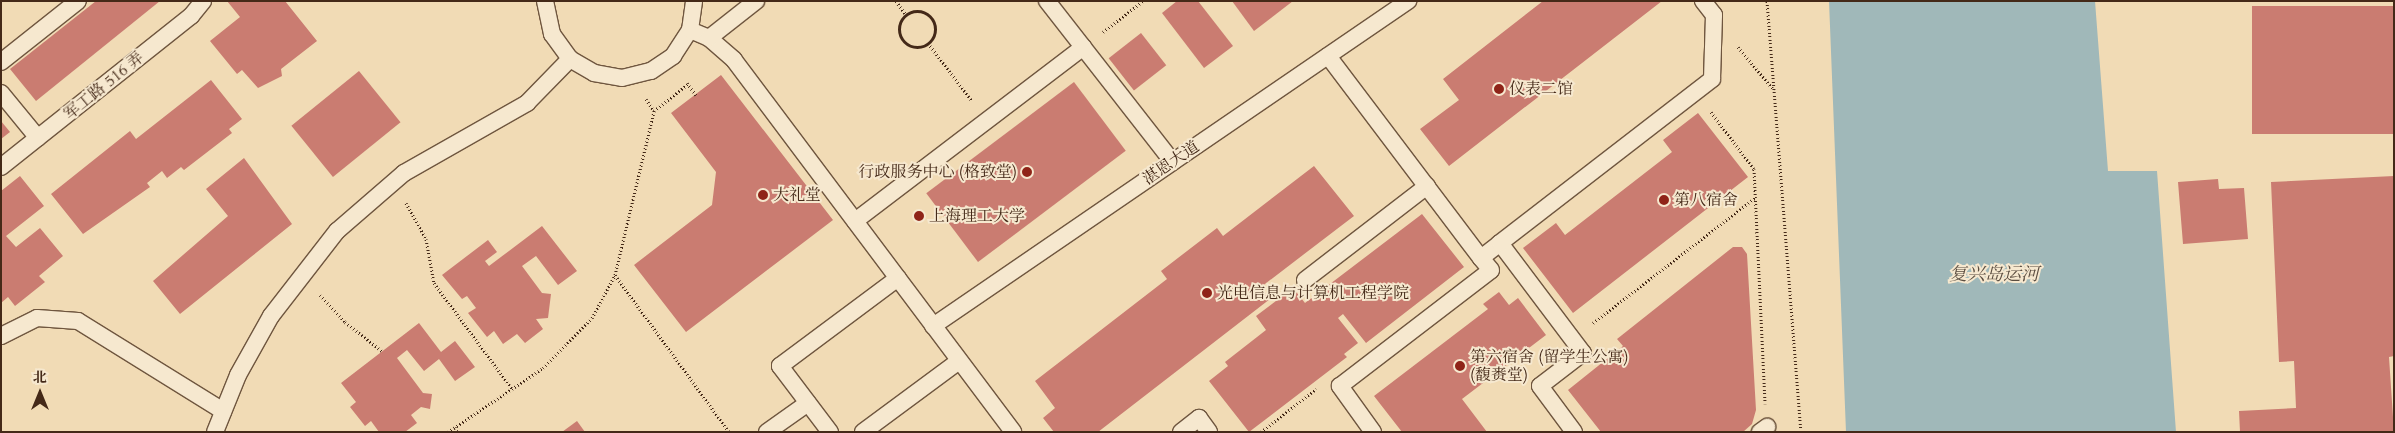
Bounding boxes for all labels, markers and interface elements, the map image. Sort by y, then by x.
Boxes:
street label: 军工路 516 弄 [60,48,148,124]
place label: 仪表二馆 [1509,79,1573,99]
marker: 仪表二馆 [1493,83,1505,95]
street label: 湛恩大道 [1139,137,1203,189]
place label: 行政服务中心 (格致堂) [859,162,1017,182]
marker: 行政服务中心 (格致堂) [1021,166,1033,178]
place label: 大礼堂 [773,185,821,205]
marker: 大礼堂 [757,189,769,201]
place label: 第八宿舍 [1674,190,1738,210]
marker: 第八宿舍 [1658,194,1670,206]
place label: 上海理工大学 [929,206,1025,226]
marker: 上海理工大学 [913,210,925,222]
water label: 复兴岛运河 [1949,264,2039,286]
place label: 光电信息与计算机工程学院 [1217,283,1409,303]
marker: 光电信息与计算机工程学院 [1201,287,1213,299]
place label: 第六宿舍 (留学生公寓) (馥赉堂) [1470,347,1628,385]
marker: 第六宿舍 (留学生公寓) (馥赉堂) [1454,360,1466,372]
north arrow [15,368,65,418]
text: 北 [33,368,47,387]

